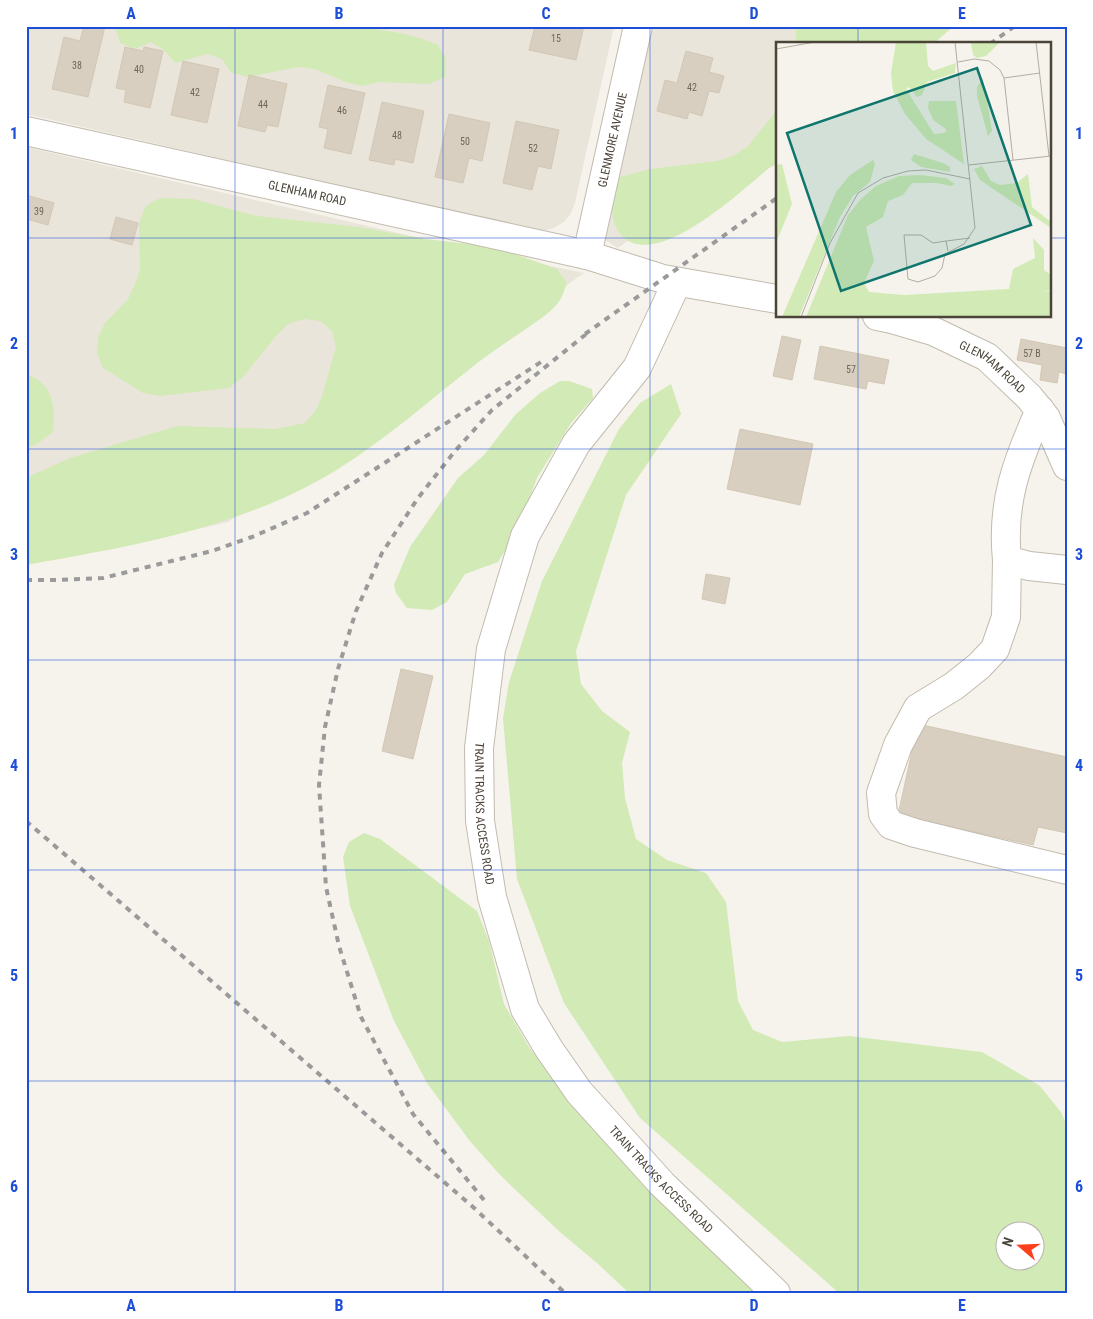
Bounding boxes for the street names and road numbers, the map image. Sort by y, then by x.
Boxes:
street label: GLENMORE AVENUE [595,91,630,189]
street label: GLENHAM ROAD [267,178,348,209]
street label: GLENHAM ROAD [957,338,1028,397]
street label: TRAIN TRACKS ACCESS ROAD [472,741,497,886]
street label: TRAIN TRACKS ACCESS ROAD [606,1123,716,1236]

